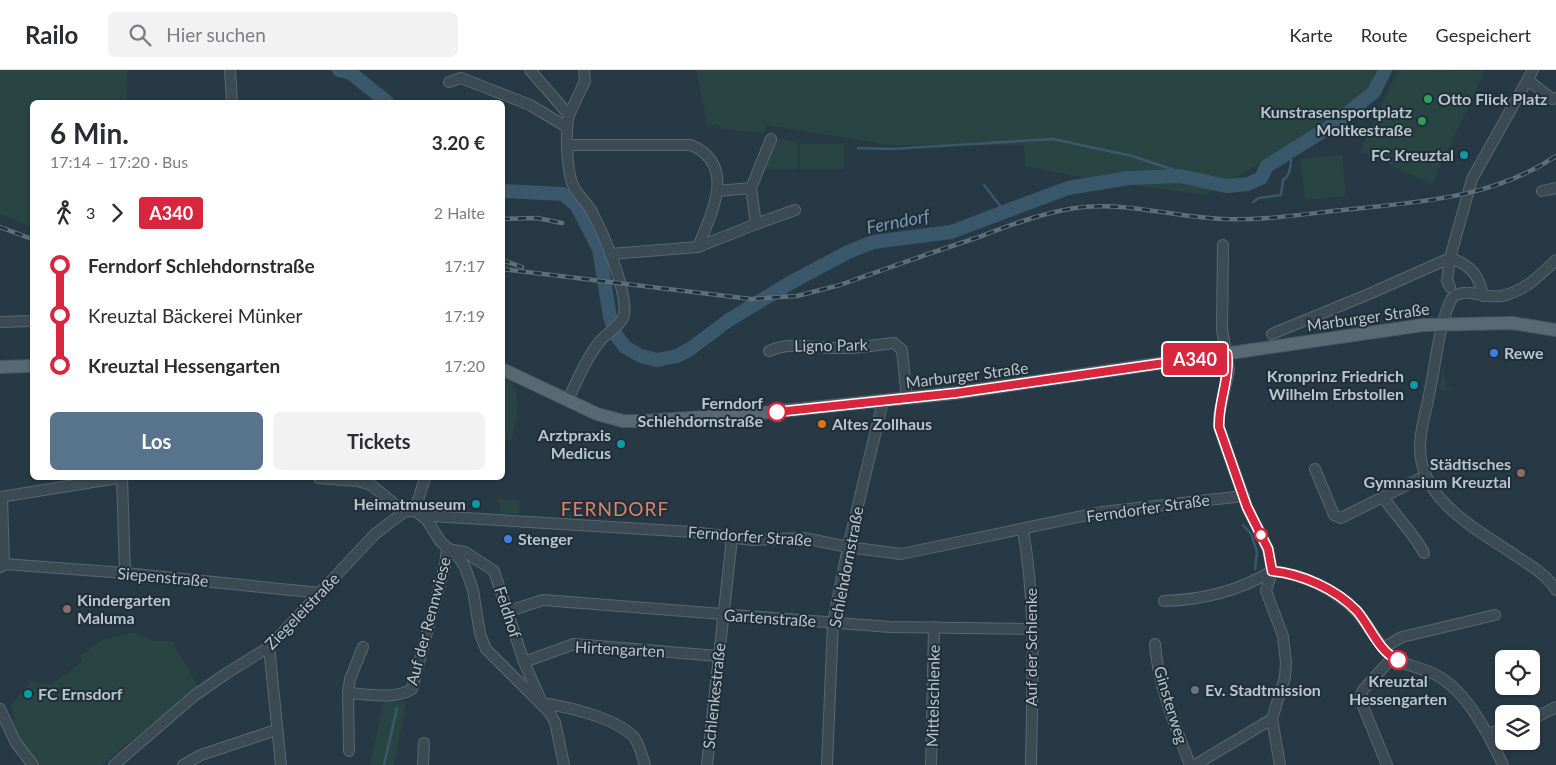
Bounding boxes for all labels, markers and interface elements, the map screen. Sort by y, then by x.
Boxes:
search box [108,12,458,57]
text: Railo [25,20,78,49]
icon: search [126,21,154,49]
text: Hier suchen [166,23,266,46]
text: Karte [1289,24,1333,46]
text: Route [1361,24,1408,46]
text: Gespeichert [1436,24,1531,46]
place label: Otto Flick Platz [1438,89,1547,108]
marker: Otto Flick Platz [1422,93,1434,105]
place label: Kunstrasensportplatz Moltkestraße [1260,102,1412,139]
marker: Kunstrasensportplatz Moltkestraße [1416,115,1428,127]
text: 6 Min. [50,116,129,150]
text: 3.20 € [432,131,485,154]
place label: FC Kreuztal [1371,145,1454,164]
marker: FC Kreuztal [1458,149,1470,161]
text: 17:14 – 17:20 · Bus [50,152,188,171]
icon: walk [50,199,78,227]
icon: forward [103,199,131,227]
text: A340 [149,202,193,224]
text: 3 [86,203,95,222]
text: 2 Halte [434,203,485,222]
water label: Ferndorf [864,204,932,238]
text: Ferndorf Schlehdornstraße [88,254,315,277]
text: 17:17 [444,256,485,275]
street label: Marburger Straße [1305,298,1430,335]
text: Kreuztal Bäckerei Münker [88,304,302,327]
text: 17:19 [444,306,485,325]
street label: Ligno Park [794,334,869,355]
line badge: A340 [1160,343,1230,375]
place label: Rewe [1504,343,1544,362]
marker: Rewe [1488,347,1500,359]
text: A340 [1173,348,1217,370]
text: Kreuztal Hessengarten [88,354,280,377]
text: 17:20 [444,356,485,375]
street label: Marburger Straße [904,358,1029,391]
place label: Kronprinz Friedrich Wilhelm Erbstollen [1267,366,1404,403]
marker: Kronprinz Friedrich Wilhelm Erbstollen [1408,379,1420,391]
place label: Ferndorf Schlehdornstraße [638,393,763,430]
marker: Ferndorf Schlehdornstraße [767,402,787,422]
button: Los [50,412,263,470]
button: Tickets [273,412,485,470]
place label: Altes Zollhaus [831,414,932,433]
marker: Altes Zollhaus [816,418,828,430]
place label: Arztpraxis Medicus [537,425,611,462]
marker: Arztpraxis Medicus [615,438,627,450]
place label: Städtisches Gymnasium Kreuztal [1364,454,1511,491]
marker: Städtisches Gymnasium Kreuztal [1515,467,1527,479]
street label: Ferndorfer Straße [1085,489,1211,526]
place label: Heimatmuseum [354,494,466,513]
district label: FERNDORF [561,497,669,520]
marker: Heimatmuseum [470,498,482,510]
street label: Schlehdornstraße [824,505,867,629]
street label: Ferndorfer Straße [687,522,813,549]
unlabelled marker [1254,528,1268,542]
place label: Stenger [518,529,573,548]
marker: Stenger [502,533,514,545]
street label: Auf der Rennwiese [401,555,454,687]
street label: Siepenstraße [117,563,209,590]
street label: Ziegeleistraße [261,569,343,653]
street label: Feldhof [491,584,526,640]
street label: Auf der Schlenke [1021,588,1040,706]
place label: Kindergarten Maluma [77,590,171,627]
marker: Kindergarten Maluma [61,603,73,615]
street label: Gartenstraße [723,605,817,630]
street label: Hirtengarten [575,637,665,660]
street label: Schlenkestraße [698,642,729,750]
street label: Mittelschlenke [922,645,943,747]
marker: Kreuztal Hessengarten [1388,650,1408,670]
map controls [1495,650,1540,750]
button: locate [1495,650,1540,695]
street label: Ginsterweg [1151,664,1192,746]
place label: Kreuztal Hessengarten [1349,671,1447,708]
place label: Ev. Stadtmission [1205,680,1321,699]
place label: FC Ernsdorf [38,684,123,703]
marker: Ev. Stadtmission [1189,684,1201,696]
marker: FC Ernsdorf [22,688,34,700]
button: layers [1495,705,1540,750]

